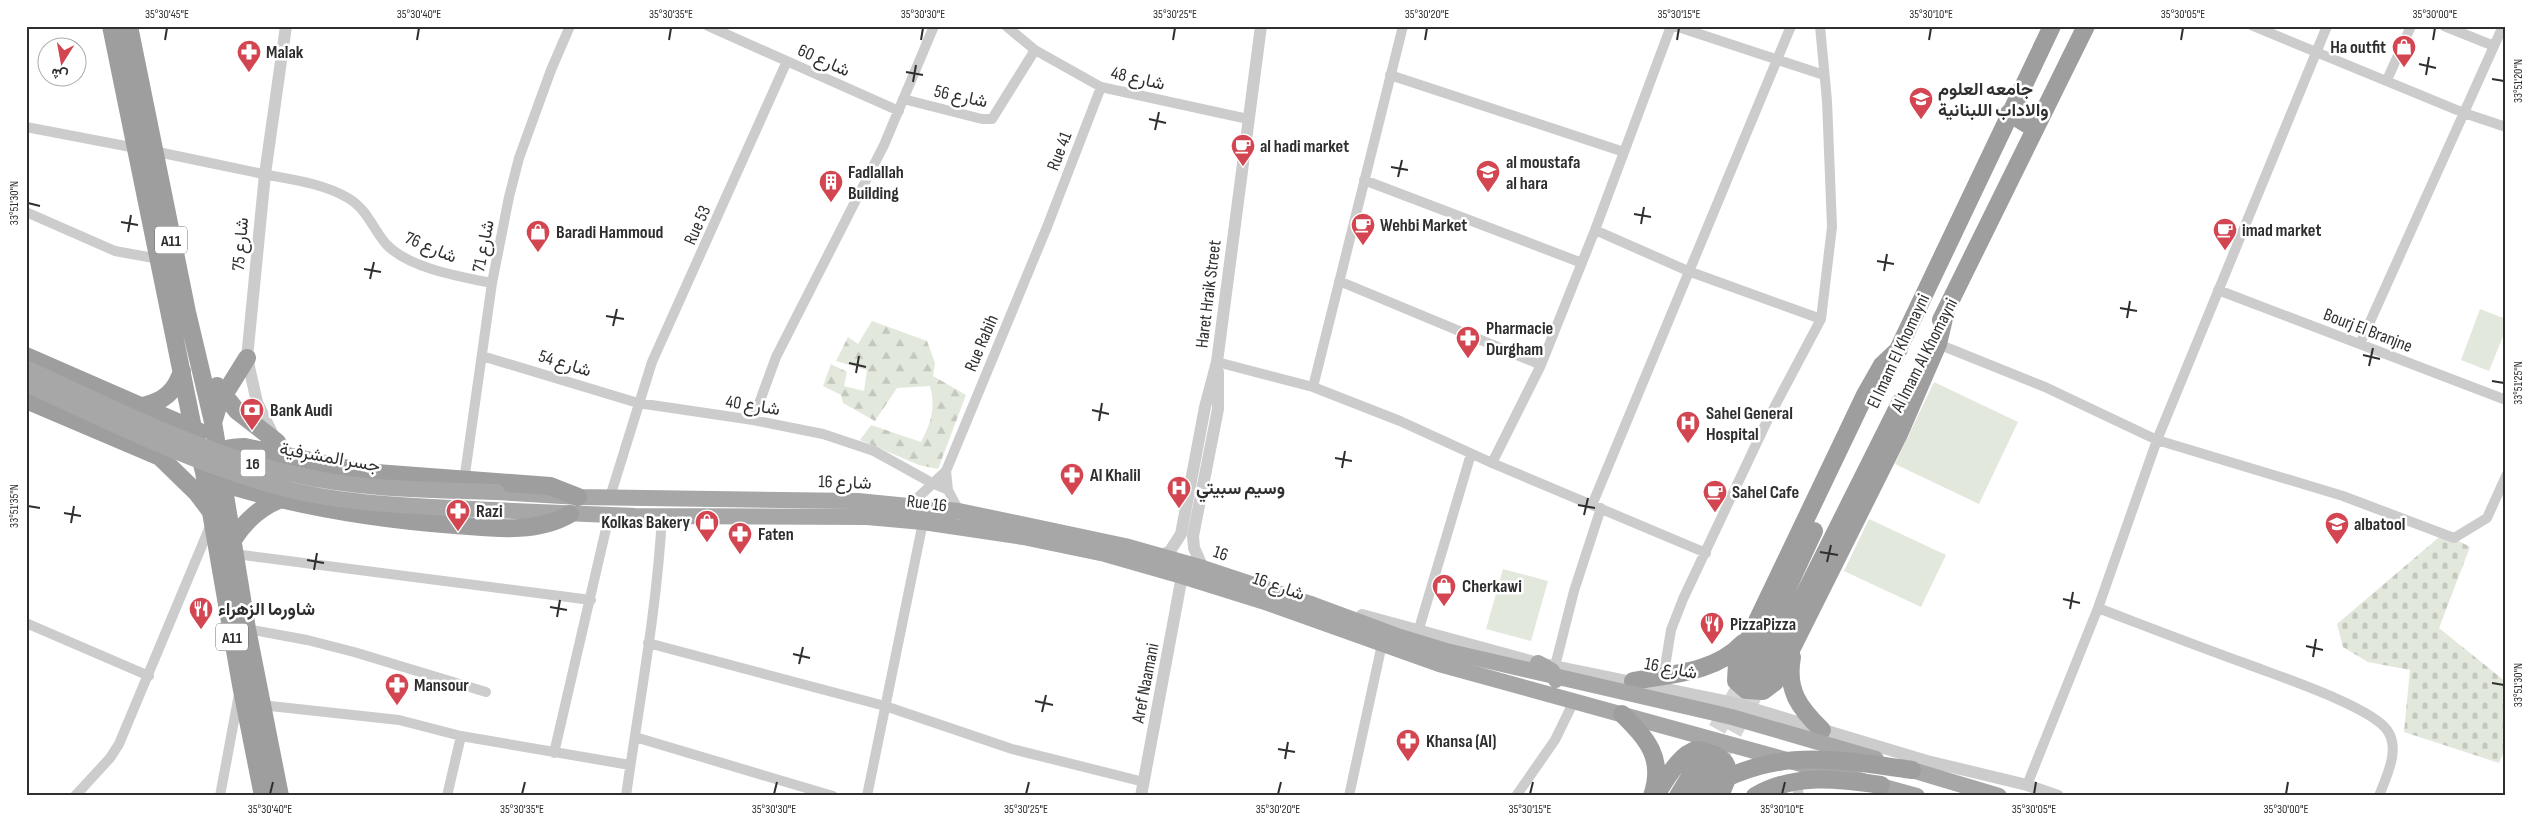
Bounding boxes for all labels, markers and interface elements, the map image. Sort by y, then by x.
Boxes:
text: 35°30'45"E [145,7,189,22]
text: 35°30'40"E [397,7,441,22]
text: 35°30'35"E [649,7,693,22]
text: 35°30'30"E [901,7,945,22]
text: 35°30'25"E [1153,7,1197,22]
text: 35°30'20"E [1405,7,1449,22]
text: 35°30'15"E [1657,7,1701,22]
text: 35°30'10"E [1909,7,1953,22]
text: 35°30'05"E [2161,7,2205,22]
text: 35°30'00"E [2413,7,2457,22]
shop icon: Ha outfit [2391,34,2417,68]
place label: Ha outfit [2330,37,2386,58]
north arrow [38,38,88,88]
pharmacy icon: Malak [236,39,262,73]
street label: شارع 60 [794,40,853,82]
place label: Malak [266,42,304,63]
text: 33°51'20"N [2511,59,2526,103]
street label: شارع 48 [1109,62,1167,96]
text: ش [50,64,69,84]
place label: جامعه العلوم والاداب اللبنانية [1938,79,2049,121]
street label: شارع 56 [932,81,990,113]
school or university icon: جامعه العلوم والاداب اللبنانية [1908,86,1934,120]
street label: Rue 41 [1043,128,1077,174]
cafe icon: al hadi market [1230,133,1256,167]
place label: al hadi market [1260,136,1349,157]
place label: al moustafa al hara [1506,152,1580,194]
school or university icon: al moustafa al hara [1475,159,1501,193]
place label: Fadlallah Building [848,162,904,204]
building icon: Fadlallah Building [818,169,844,203]
text: 33°51'30"N [7,181,22,225]
street label: Rue 53 [680,202,715,248]
cafe icon: Wehbi Market [1350,212,1376,246]
place label: Wehbi Market [1380,215,1467,236]
street label: شارع 75 [228,216,254,272]
cafe icon: imad market [2212,217,2238,251]
street label: شارع 71 [468,218,500,274]
shop icon: Baradi Hammoud [525,219,551,253]
place label: imad market [2242,220,2321,241]
place label: Baradi Hammoud [556,222,664,243]
road number: A11 [155,226,187,254]
street label: شارع 76 [401,227,460,269]
street label: Haret Hraik Street [1191,238,1226,349]
street label: El Imam El Khomayni [1863,291,1934,412]
street label: Al Imam Al Khomayni [1886,295,1962,416]
street label: Bourj El Branjne [2320,304,2415,357]
street label: Rue Rabih [960,312,1003,375]
place label: Pharmacie Durgham [1486,318,1553,360]
pharmacy icon: Pharmacie Durgham [1455,325,1481,359]
street label: شارع 54 [536,346,594,382]
text: 33°51'25"N [2511,361,2526,405]
street label: شارع 40 [724,391,782,421]
bank icon: Bank Audi [239,397,265,431]
place label: Bank Audi [270,400,332,421]
place label: Sahel General Hospital [1706,403,1793,445]
hospital icon: Sahel General Hospital [1675,410,1701,444]
street label: جسر المشرفية [278,438,382,477]
road number: 16 [240,449,266,476]
pharmacy icon: Al Khalil [1059,462,1085,496]
place label: Al Khalil [1089,465,1141,486]
street label: شارع 16 [818,471,872,495]
hospital icon: وسيم سبيتي [1166,475,1192,509]
place label: وسيم سبيتي [1196,478,1285,503]
cafe icon: Sahel Cafe [1702,479,1728,513]
place label: Sahel Cafe [1732,482,1799,503]
text: 33°51'35"N [7,484,22,528]
street label: Rue 16 [906,491,948,516]
pharmacy icon: Razi [445,498,471,532]
place label: Razi [476,501,503,522]
shop icon: Kolkas Bakery [694,509,720,543]
school or university icon: albatool [2324,511,2350,545]
place label: Kolkas Bakery [601,512,691,533]
place label: albatool [2354,514,2405,535]
pharmacy icon: Faten [727,521,753,555]
place label: Faten [758,524,794,545]
street label: 16 [1211,541,1231,566]
street label: شارع 16 [1250,568,1307,606]
shop icon: Cherkawi [1431,573,1457,607]
place label: Cherkawi [1462,576,1522,597]
restaurant icon: شاورما الزهراء [188,596,214,630]
place label: شاورما الزهراء [218,599,315,620]
restaurant icon: PizzaPizza [1699,611,1725,645]
place label: PizzaPizza [1730,614,1796,635]
road number: A11 [216,624,248,650]
street label: Aref Naamani [1127,641,1164,726]
street label: شارع 16 [1643,653,1699,685]
text: 33°51'30"N [2511,663,2526,707]
pharmacy icon: Mansour [384,672,410,706]
place label: Mansour [414,675,469,696]
pharmacy icon: Khansa (Al) [1395,728,1421,762]
place label: Khansa (Al) [1426,731,1496,752]
text: 35°30'40"E [248,802,292,817]
text: 35°30'35"E [500,802,544,817]
text: 35°30'30"E [752,802,796,817]
text: 35°30'25"E [1004,802,1048,817]
text: 35°30'20"E [1256,802,1300,817]
text: 35°30'15"E [1508,802,1552,817]
text: 35°30'10"E [1760,802,1804,817]
text: 35°30'05"E [2012,802,2056,817]
text: 35°30'00"E [2264,802,2308,817]

